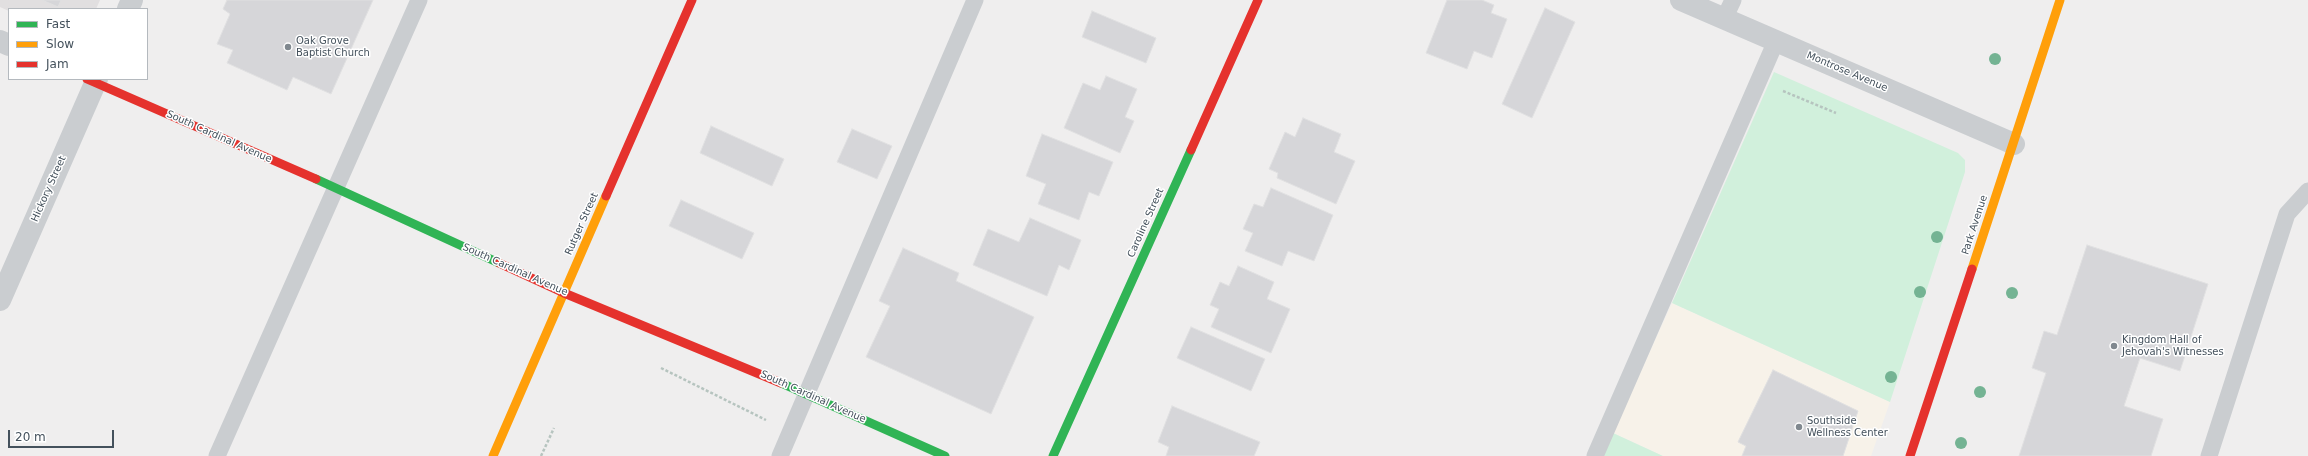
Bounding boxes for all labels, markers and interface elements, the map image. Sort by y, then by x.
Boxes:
legend [8,8,148,80]
text: Fast [46,17,70,31]
place label: Oak Grove Baptist Church [296,35,370,58]
text: Slow [46,37,74,51]
marker: Oak Grove Baptist Church [283,42,293,52]
street label: Montrose Avenue [1805,50,1889,94]
text: Jam [46,57,69,71]
street label: South Cardinal Avenue [164,108,274,166]
street label: Hickory Street [29,154,69,224]
street label: Caroline Street [1125,186,1167,260]
street label: Rutger Street [563,191,601,257]
street label: Park Avenue [1960,194,1990,256]
street label: South Cardinal Avenue [460,241,570,299]
place label: Kingdom Hall of Jehovah's Witnesses [2122,334,2224,358]
marker: Kingdom Hall of Jehovah's Witnesses [2109,341,2119,351]
street label: South Cardinal Avenue [758,368,868,426]
place label: Southside Wellness Center [1807,415,1888,438]
scale bar [10,422,116,448]
marker: Southside Wellness Center [1794,422,1804,432]
text: 20 m [15,430,46,444]

